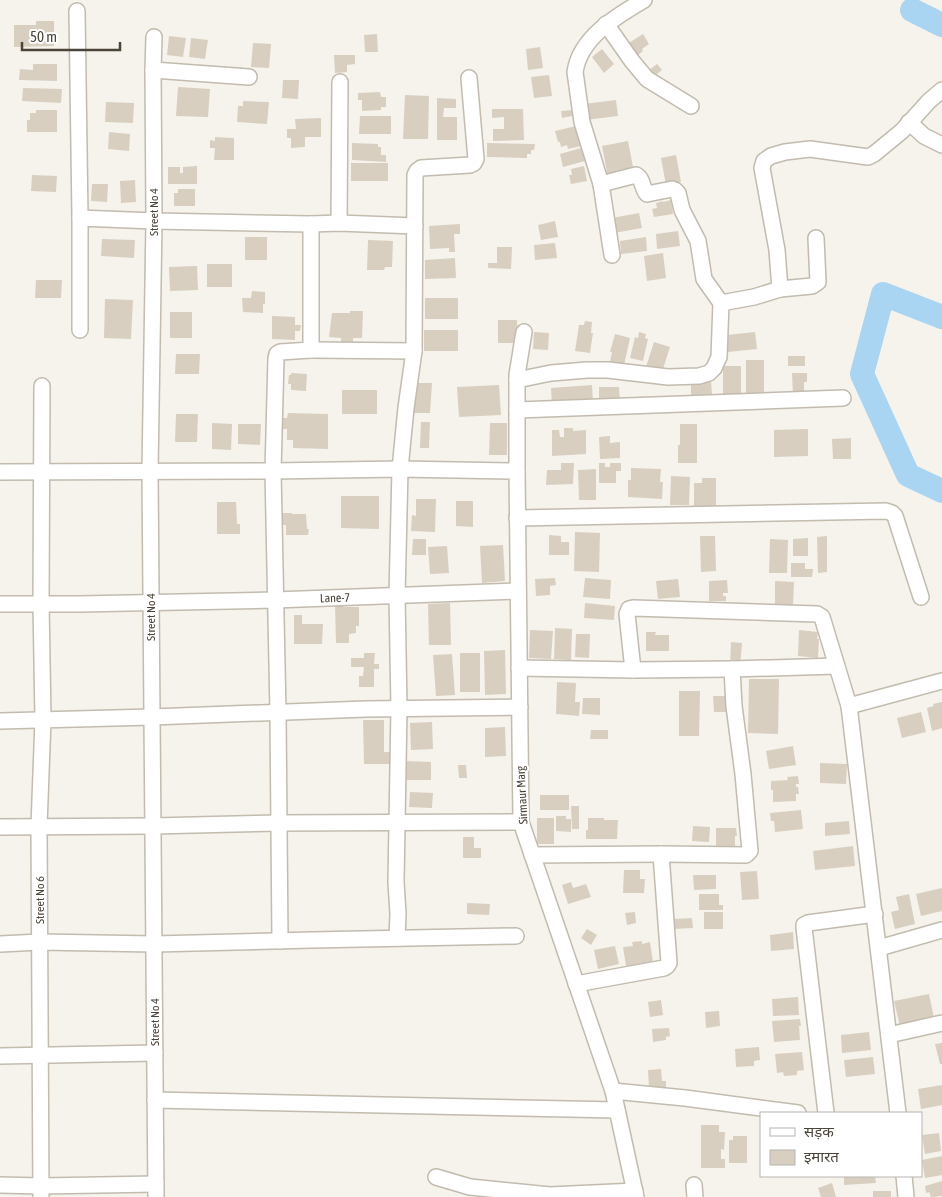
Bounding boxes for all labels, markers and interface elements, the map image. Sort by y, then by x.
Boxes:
scale bar [22,20,120,52]
text: 50 m [30,28,57,45]
street label: Street No 4 [147,188,161,236]
street label: Lane-7 [320,590,351,606]
street label: Street No 4 [144,593,158,641]
street label: Sirmaur Marg [513,765,531,825]
street label: Street No 6 [33,876,47,924]
street label: Street No 4 [148,998,162,1046]
legend [760,1112,922,1177]
text: सड़क [804,1123,834,1140]
text: इमारत [804,1148,839,1165]

